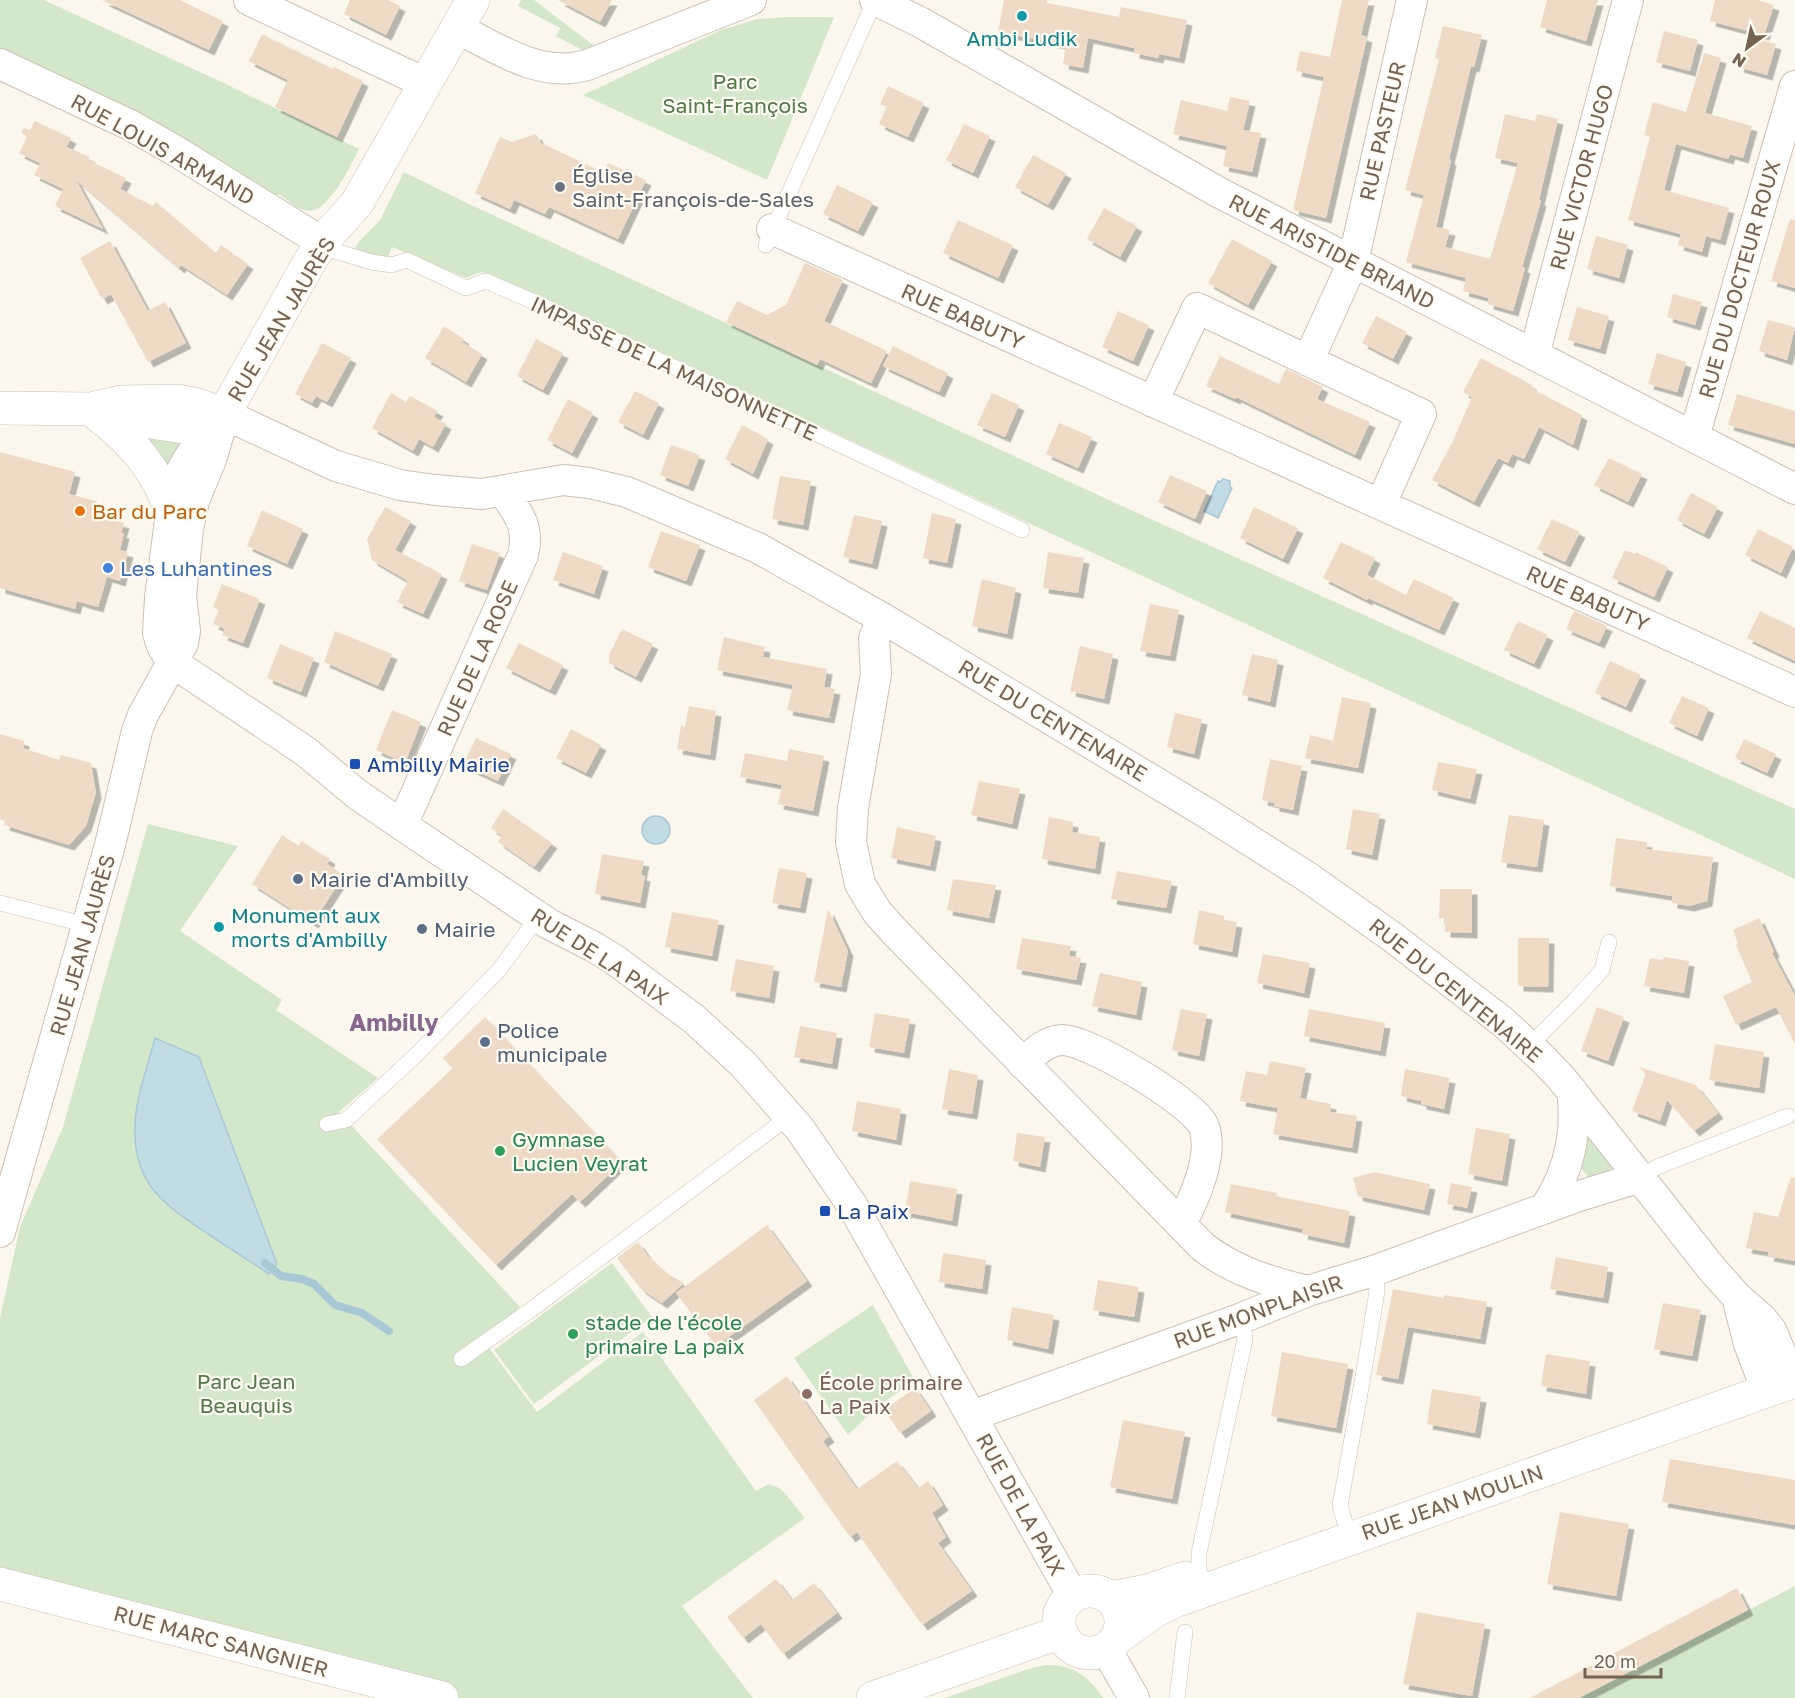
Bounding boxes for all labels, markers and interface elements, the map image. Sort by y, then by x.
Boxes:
marker: Ambi Ludik [1015,9,1029,23]
north arrow [1717,18,1777,78]
place label: Ambi Ludik [966,25,1078,51]
text: N [1728,49,1749,72]
street label: RUE PASTEUR [1353,59,1411,203]
park label: Parc Saint-François [662,68,808,118]
street label: RUE VICTOR HUGO [1544,81,1618,273]
street label: RUE LOUIS ARMAND [67,88,259,210]
street label: RUE DU DOCTEUR ROUX [1693,157,1786,401]
place label: Église Saint-François-de-Sales [572,162,814,212]
marker: Église Saint-François-de-Sales [553,180,567,194]
street label: RUE ARISTIDE BRIAND [1225,188,1439,314]
street label: RUE JEAN JAURÈS [222,232,340,406]
street label: RUE BABUTY [898,277,1029,355]
street label: IMPASSE DE LA MAISONNETTE [527,290,821,446]
place label: Bar du Parc [92,498,207,524]
marker: Bar du Parc [73,504,87,518]
place label: Les Luhantines [120,555,272,581]
street label: RUE BABUTY [1523,559,1654,637]
marker: Les Luhantines [101,561,115,575]
street label: RUE DE LA ROSE [431,576,523,740]
street label: RUE DU CENTENAIRE [954,653,1152,787]
place label: Ambilly Mairie [367,751,510,777]
marker: Ambilly Mairie [348,757,362,771]
street label: RUE JEAN JAURÈS [44,851,120,1039]
place label: Mairie d'Ambilly [310,866,469,892]
marker: Mairie d'Ambilly [291,872,305,886]
place label: Monument aux morts d'Ambilly [231,902,388,952]
street label: RUE DE LA PAIX [526,902,674,1010]
street label: RUE DU CENTENAIRE [1364,912,1548,1068]
place label: Mairie [434,916,496,942]
marker: Monument aux morts d'Ambilly [212,920,226,934]
marker: Mairie [415,922,429,936]
district label: Ambilly [349,1007,439,1036]
place label: Police municipale [497,1017,607,1067]
marker: Police municipale [478,1035,492,1049]
place label: Gymnase Lucien Veyrat [512,1126,648,1176]
marker: Gymnase Lucien Veyrat [493,1144,507,1158]
place label: La Paix [837,1198,909,1224]
marker: La Paix [818,1204,832,1218]
street label: RUE MONPLAISIR [1170,1268,1346,1354]
place label: stade de l'école primaire La paix [585,1309,745,1359]
marker: stade de l'école primaire La paix [566,1327,580,1341]
park label: Parc Jean Beauquis [197,1368,295,1418]
place label: École primaire La Paix [819,1369,963,1419]
marker: École primaire La Paix [800,1387,814,1401]
street label: RUE DE LA PAIX [971,1428,1071,1580]
street label: RUE JEAN MOULIN [1358,1459,1546,1545]
street label: RUE MARC SANGNIER [111,1600,331,1682]
scale bar [1585,1641,1662,1679]
text: 20 m [1594,1650,1636,1672]

